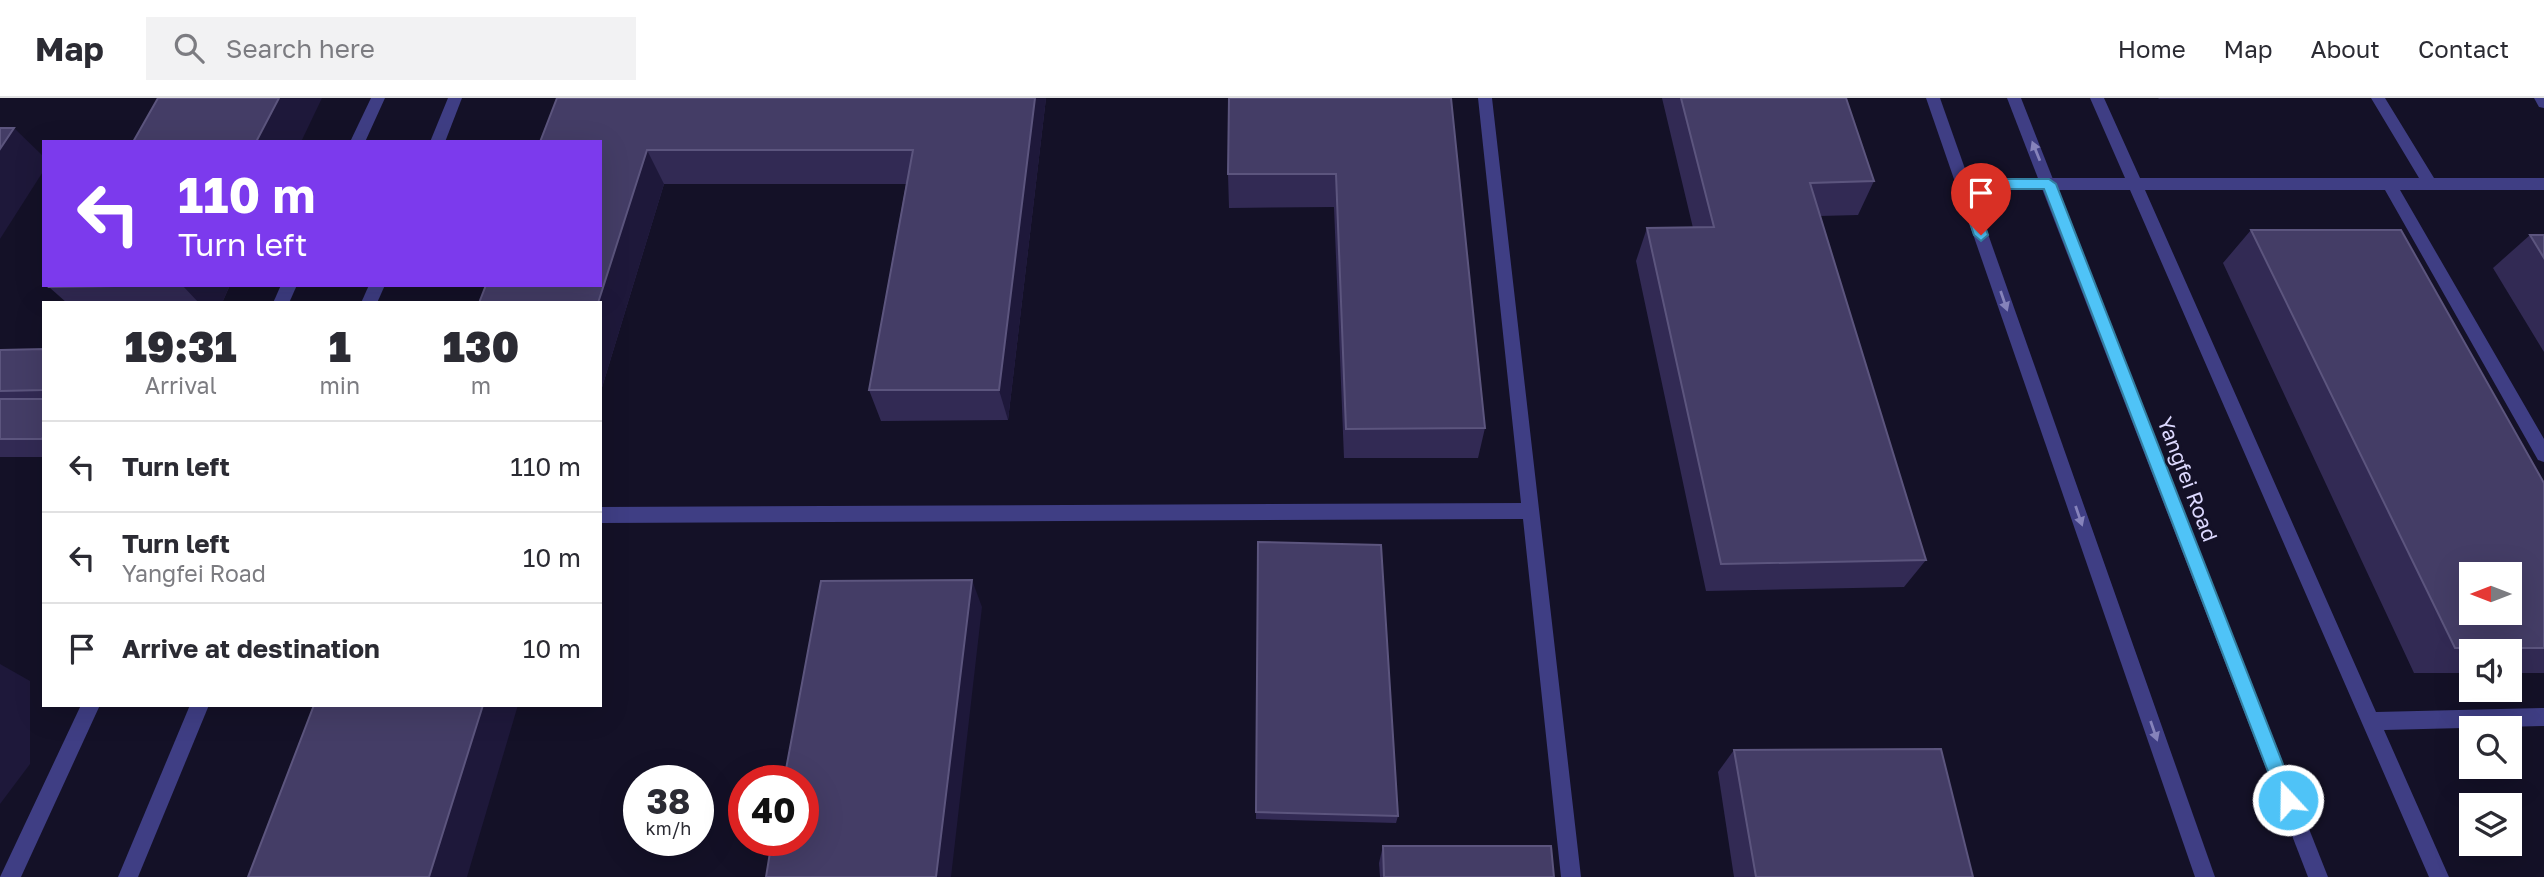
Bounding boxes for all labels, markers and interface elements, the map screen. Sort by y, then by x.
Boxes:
search box [146,17,636,80]
text: Map [35,29,104,68]
icon: search [170,29,208,67]
text: Search here [226,33,375,64]
text: Home [2118,34,2186,63]
text: Map [2224,34,2273,63]
text: About [2311,34,2380,63]
text: Contact [2418,34,2509,63]
one-way arrow [2030,141,2042,161]
pin [1951,163,2011,235]
text: 110 m [178,165,315,224]
icon: left [63,168,154,259]
icon: arrive [1962,174,2000,212]
text: Turn left [178,225,307,263]
one-way arrow [1999,291,2010,312]
text: 19:31 [125,321,237,371]
text: 1 [329,321,351,371]
text: 130 [443,321,519,371]
text: Arrival [145,371,217,399]
text: min [319,371,360,399]
text: m [471,371,491,399]
street label: Yangfei Road [2152,413,2224,545]
icon: left [63,448,101,486]
text: Turn left [122,451,230,482]
text: 110 m [510,451,581,482]
one-way arrow [2074,505,2085,526]
text: Turn left [122,528,230,559]
icon: left [63,539,101,577]
text: 10 m [523,542,581,573]
text: Yangfei Road [122,559,266,587]
north arrow [2459,562,2522,625]
map controls [2459,562,2522,856]
icon: arrive [63,630,101,668]
text: Arrive at destination [122,633,380,664]
text: 10 m [523,633,581,664]
button: sound [2459,639,2522,702]
button: search [2459,716,2522,779]
one-way arrow [2149,720,2160,741]
position arrow [2251,763,2325,837]
speed limit sign: 40 [728,765,819,856]
text: 38 [647,780,690,822]
button: layers [2459,793,2522,856]
text: km/h [646,817,691,839]

